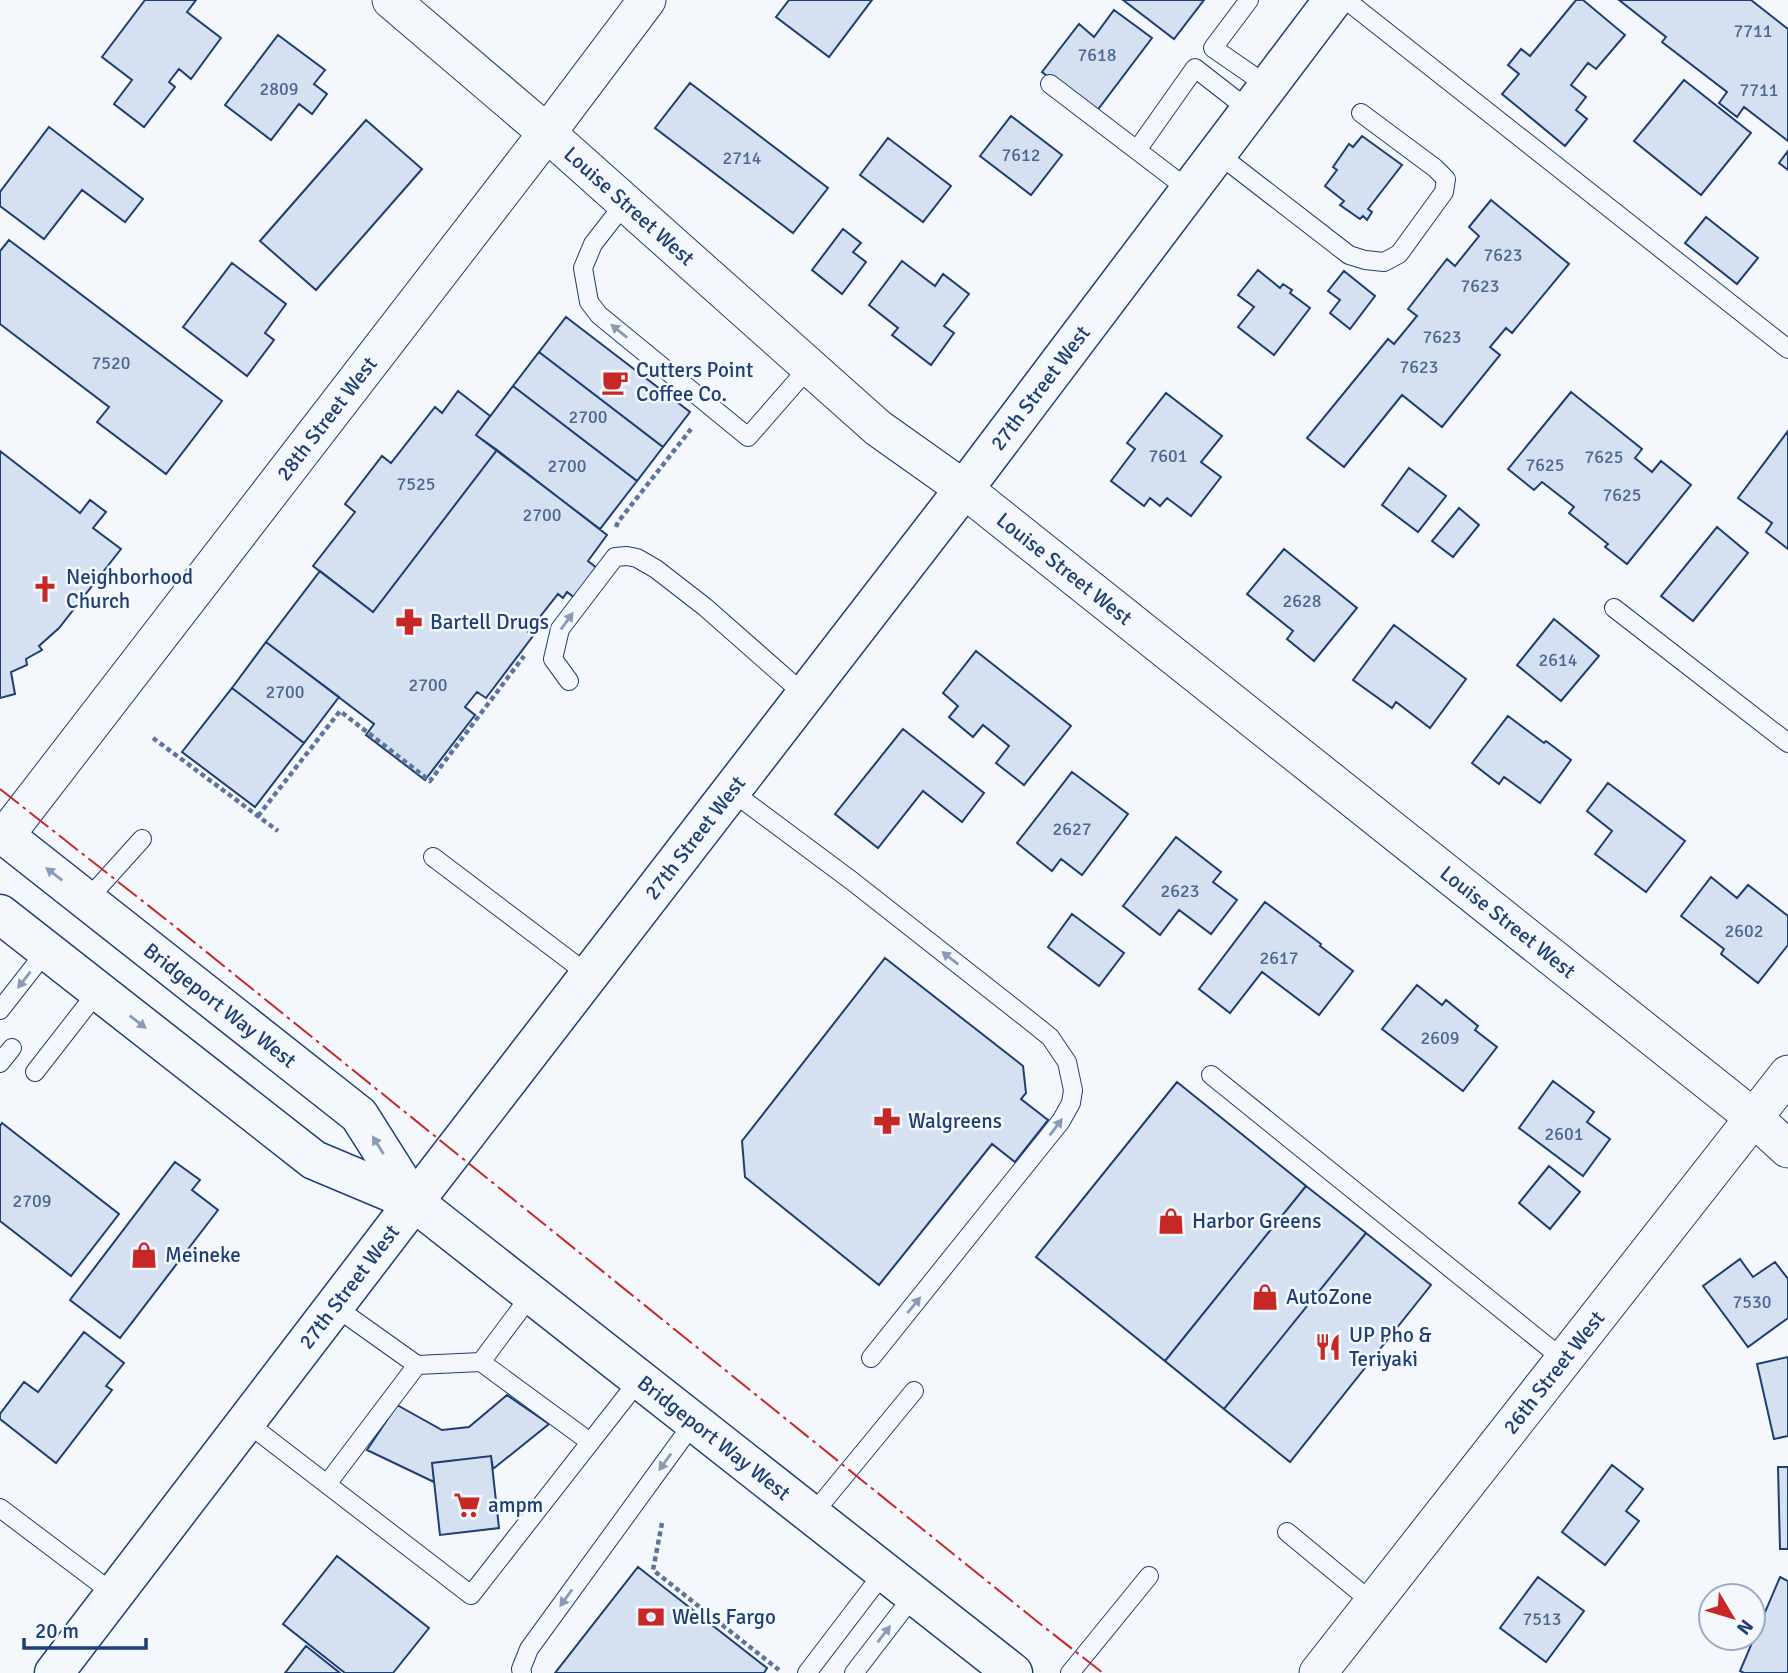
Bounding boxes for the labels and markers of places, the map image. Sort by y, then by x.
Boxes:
place label: Cutters Point Coffee Co. [636,357,753,407]
cafe icon: Cutters Point Coffee Co. [600,367,630,397]
place label: Neighborhood Church [66,564,193,614]
church icon: Neighborhood Church [30,574,60,604]
pharmacy icon: Bartell Drugs [394,607,424,637]
place label: Bartell Drugs [430,609,549,635]
pharmacy icon: Walgreens [872,1106,902,1136]
place label: Walgreens [908,1108,1002,1134]
shop icon: Harbor Greens [1156,1206,1186,1236]
place label: Harbor Greens [1192,1208,1321,1234]
shop icon: Meineke [129,1240,159,1270]
place label: Meineke [165,1242,241,1268]
shop icon: AutoZone [1250,1282,1280,1312]
place label: AutoZone [1286,1284,1372,1310]
place label: UP Pho & Teriyaki [1349,1322,1432,1372]
restaurant icon: UP Pho & Teriyaki [1313,1332,1343,1362]
supermarket icon: ampm [452,1490,482,1520]
place label: ampm [488,1492,543,1518]
bank icon: Wells Fargo [636,1602,666,1632]
place label: Wells Fargo [672,1604,776,1630]

